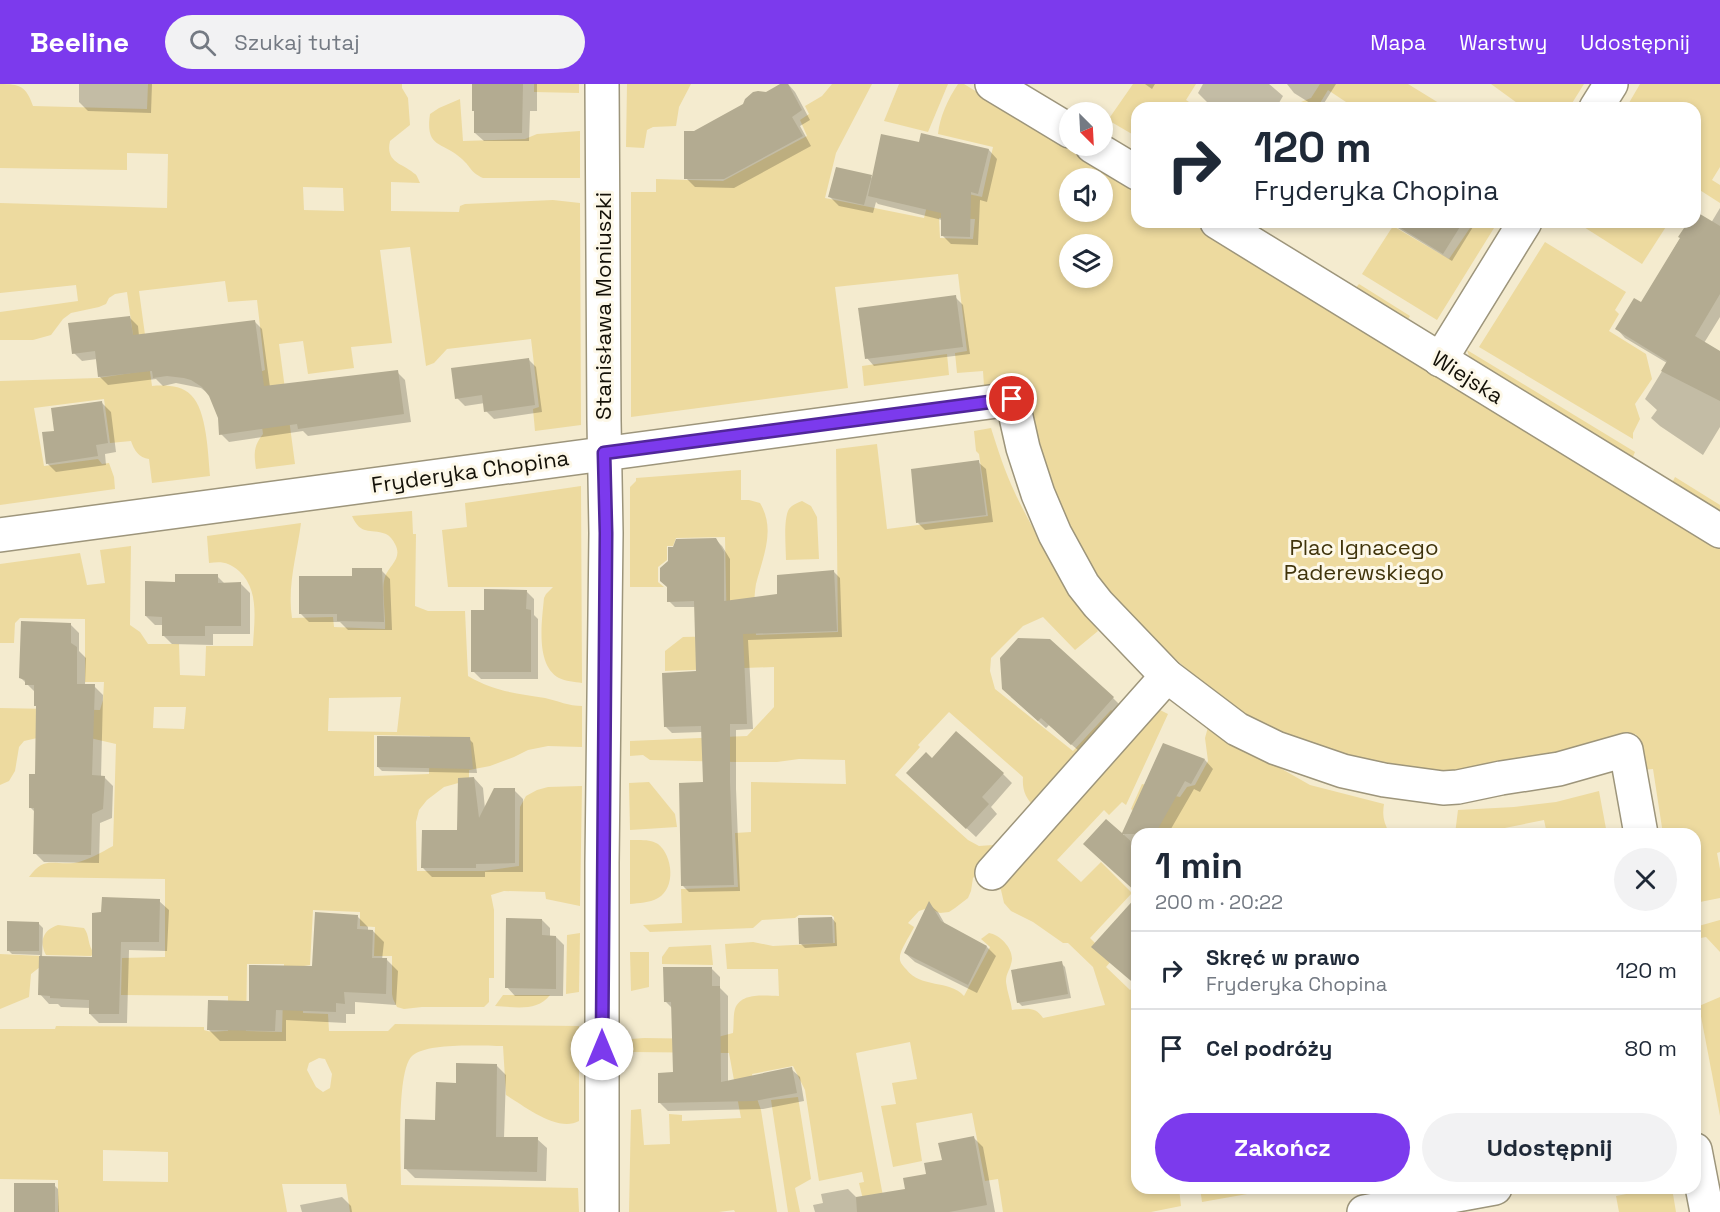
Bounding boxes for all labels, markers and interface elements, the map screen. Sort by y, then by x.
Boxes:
search box [165,15,585,69]
text: Beeline [30,24,129,60]
icon: search [186,26,219,59]
text: Szukaj tutaj [234,28,360,56]
text: Mapa [1370,29,1426,56]
text: Warstwy [1459,29,1547,56]
text: Udostępnij [1580,29,1690,56]
north arrow [1059,102,1113,156]
map controls [1059,102,1113,288]
text: 120 m [1254,121,1372,174]
icon: right [1155,126,1233,204]
button: sound [1059,168,1113,222]
text: Fryderyka Chopina [1254,173,1499,208]
street label: Stanisława Moniuszki [589,192,617,420]
button: layers [1059,234,1113,288]
street label: Wiejska [1427,344,1509,410]
pin [986,373,1037,424]
icon: arrive [995,382,1028,415]
street label: Fryderyka Chopina [369,443,571,499]
park label: Plac Ignacego Paderewskiego [1284,533,1444,586]
text: 1 min [1155,843,1243,889]
button: close [1614,848,1677,911]
text: 200 m · 20:22 [1155,889,1283,915]
text: Skręć w prawo [1206,943,1360,971]
icon: right [1155,954,1188,987]
text: 120 m [1616,956,1677,984]
text: Fryderyka Chopina [1206,971,1387,997]
position arrow [570,1017,634,1081]
icon: arrive [1155,1032,1188,1065]
text: Cel podróży [1206,1034,1332,1062]
text: 80 m [1625,1034,1677,1062]
button: Zakończ [1155,1113,1410,1182]
button: Udostępnij [1422,1113,1677,1182]

